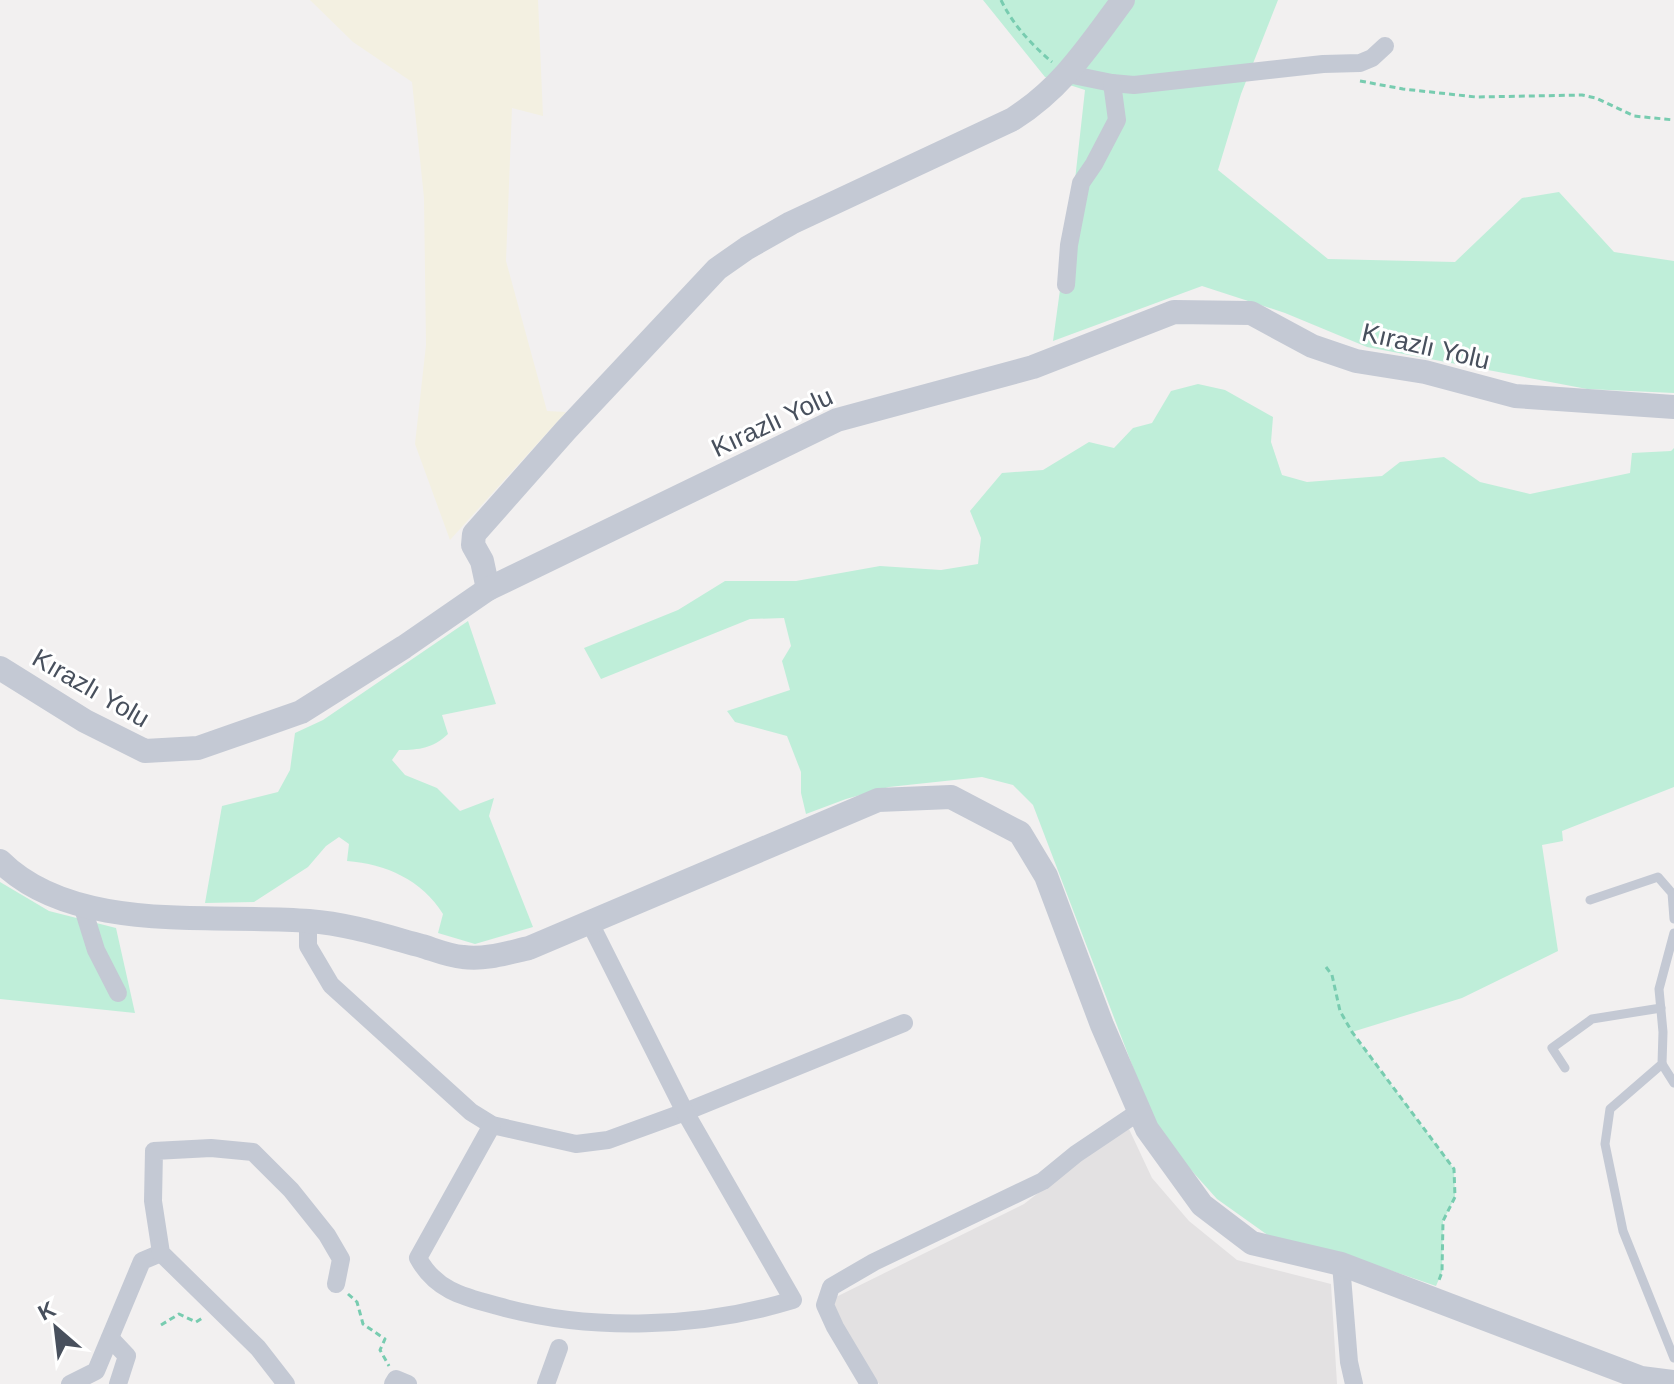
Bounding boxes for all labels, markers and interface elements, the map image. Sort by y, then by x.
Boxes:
street label: Kırazlı Yolu [1359,317,1493,375]
street label: Kırazlı Yolu [707,381,837,463]
street label: Kırazlı Yolu [27,642,155,734]
north arrow [16,1288,96,1368]
text: K [34,1296,60,1326]

